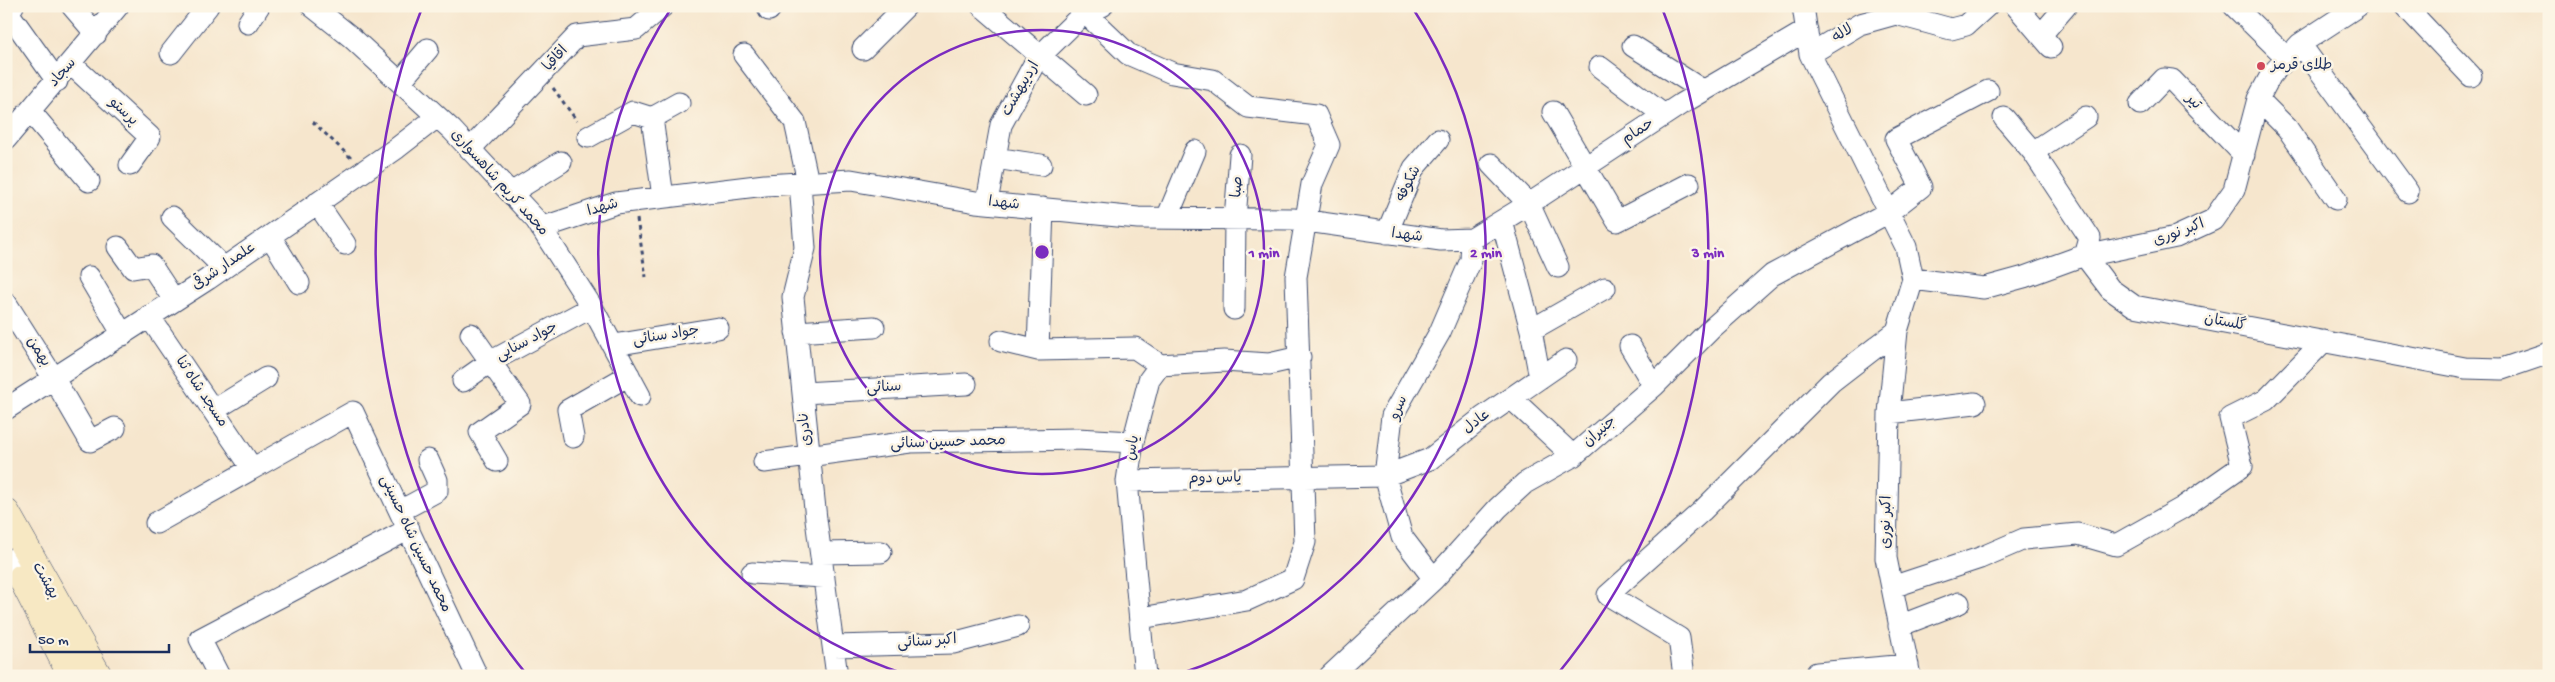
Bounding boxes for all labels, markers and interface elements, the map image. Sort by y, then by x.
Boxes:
street label: لاله [1829,21,1857,47]
street label: اقاقیا [540,42,572,76]
street label: سجاد [45,55,81,91]
place label: طلای قرمز [2269,57,2332,75]
street label: اردیبهشت [998,58,1044,120]
marker: طلای قرمز [2255,60,2267,72]
street label: تیر [2180,89,2205,114]
street label: پرستو [104,93,141,130]
street label: حمام [1619,115,1657,149]
street label: محمد کریم شاهسواری [446,126,552,241]
street label: شکوفه [1392,163,1426,205]
street label: صبا [1228,176,1248,198]
street label: شهدا [987,193,1021,215]
street label: شهدا [585,195,621,221]
street label: اکبر نوری [2151,215,2207,251]
street label: شهدا [1390,225,1424,247]
street label: علمدار شرقی [187,236,259,295]
centre of rings [1033,243,1051,261]
text: 1 min [1248,245,1280,263]
text: 2 min [1470,245,1503,263]
text: 3 min [1691,245,1725,263]
street label: گلستان [2203,308,2248,336]
street label: جواد سنایی [493,318,561,366]
street label: جواد سنائی [632,322,700,350]
street label: بهمن [22,334,54,370]
street label: مسجد شاه ثنا [171,353,231,431]
street label: سنائی [866,378,902,398]
street label: سرو [1385,393,1412,424]
street label: عادل [1459,406,1495,438]
street label: نادری [795,411,817,447]
street label: جنیران [1580,413,1620,451]
street label: محمد حسین سنائی [890,432,1006,454]
street label: یاس [1122,434,1144,462]
street label: یاس دوم [1188,470,1242,489]
street label: محمد حسین شاه حسینی [375,473,455,615]
street label: اکبر نوری [1878,495,1896,549]
street label: بهشت [28,559,62,603]
scale bar [30,622,169,654]
street label: اکبر سنائی [897,631,957,653]
text: 50 m [38,632,69,650]

